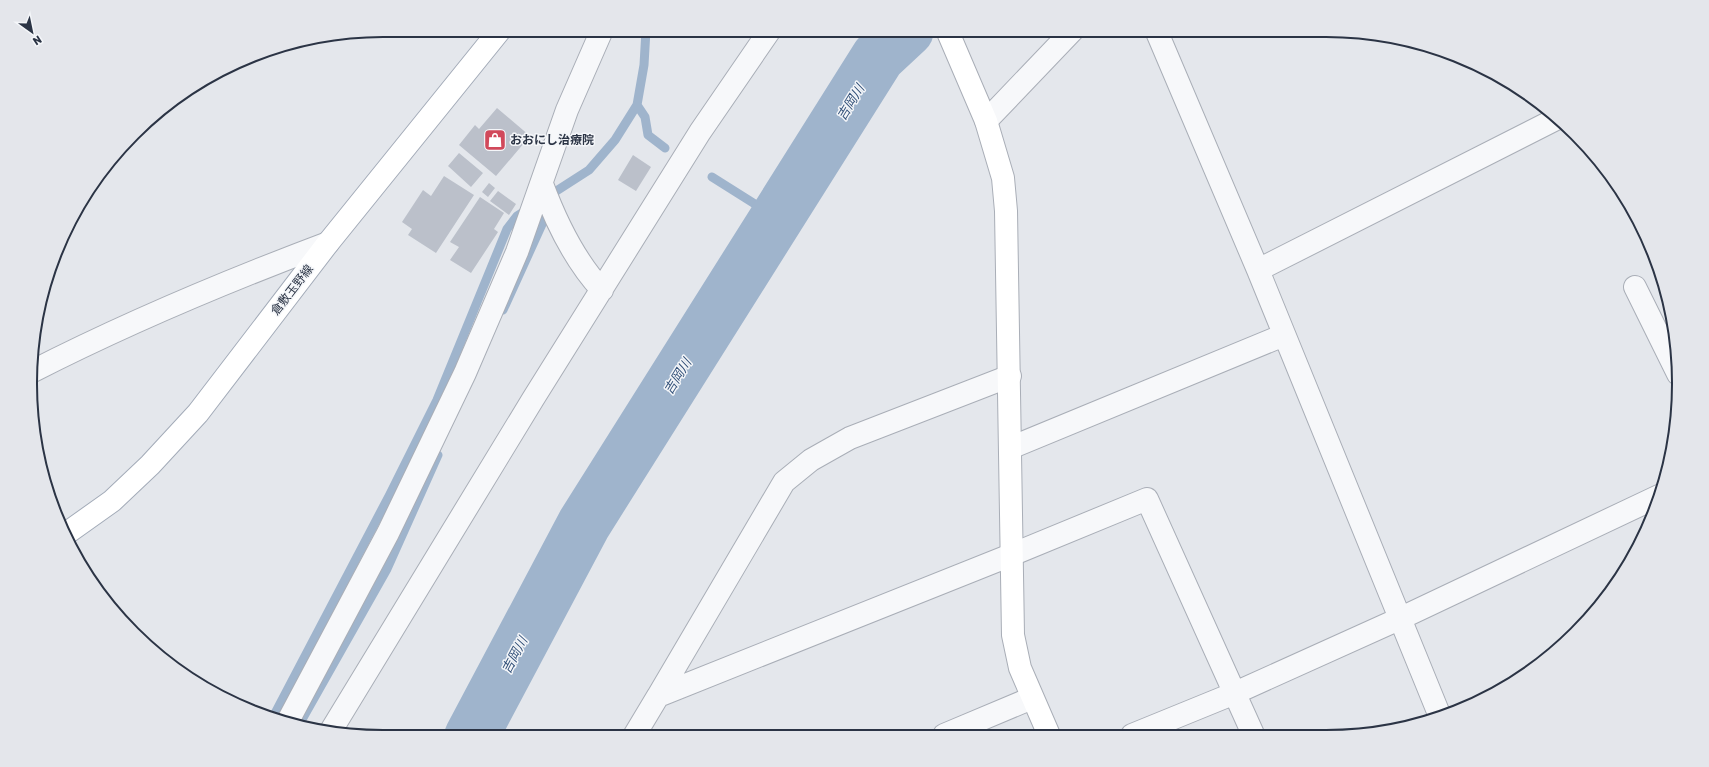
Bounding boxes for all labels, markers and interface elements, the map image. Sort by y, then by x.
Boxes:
north arrow [12,12,52,52]
text: N [30,32,44,48]
water label: 吉岡川 [834,80,868,123]
shop icon: おおにし治療院 [482,127,508,153]
place label: おおにし治療院 [510,133,594,147]
street label: 倉敷玉野線 [268,262,316,318]
water label: 吉岡川 [661,354,695,397]
water label: 吉岡川 [499,633,531,676]

